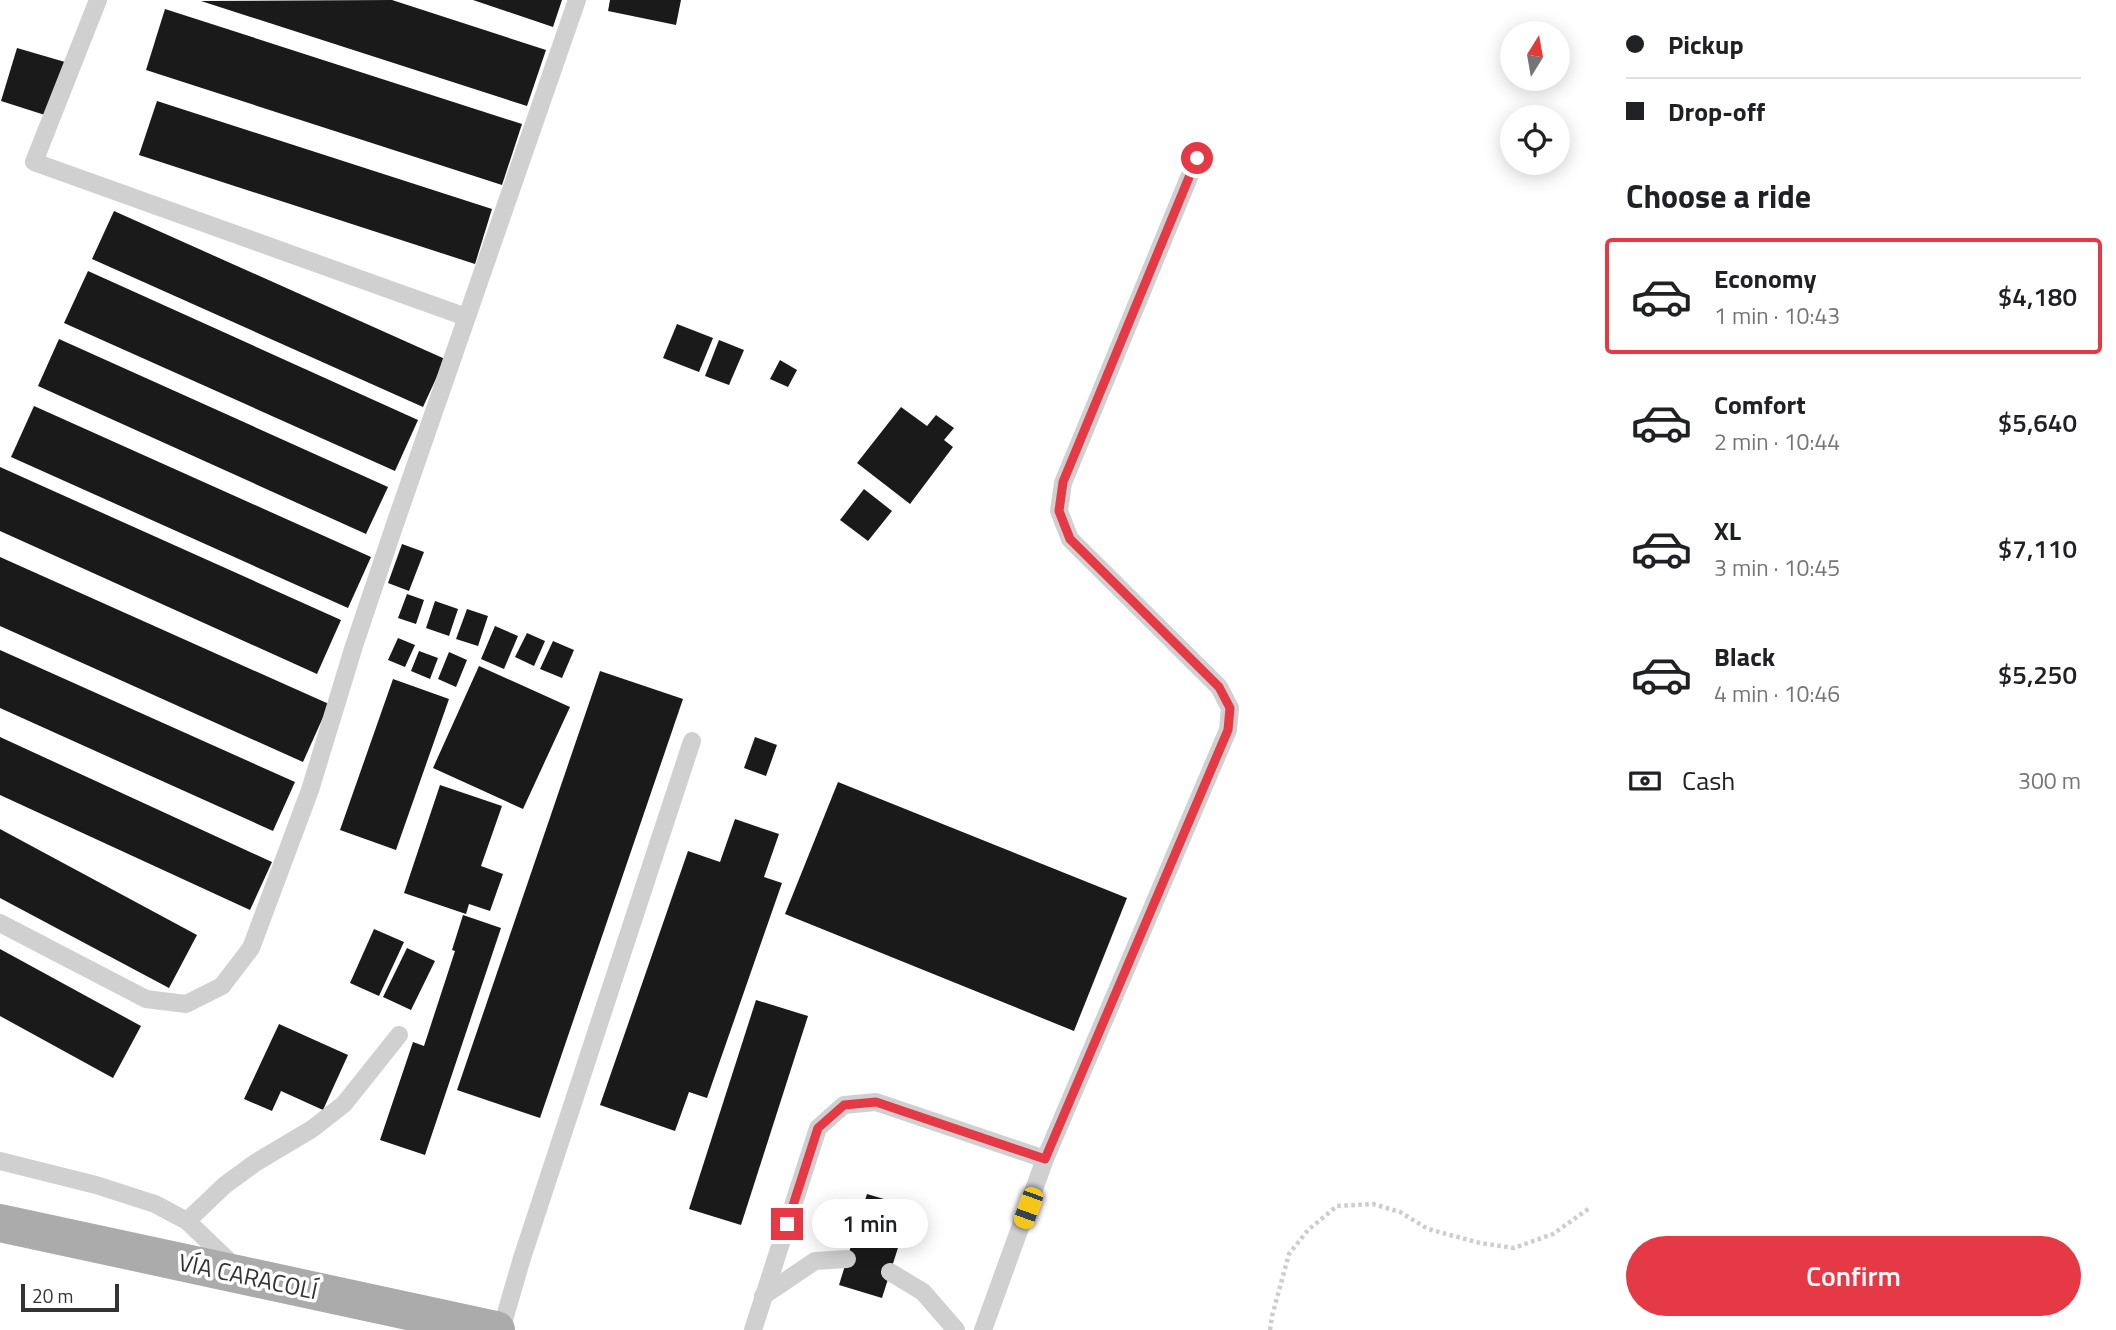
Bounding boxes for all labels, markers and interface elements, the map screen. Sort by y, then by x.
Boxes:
north arrow [1500,21,1570,91]
map controls [1500,21,1570,175]
text: Pickup [1668,25,1744,64]
text: Drop-off [1668,92,1765,131]
button: locate [1500,105,1570,175]
route start [1181,142,1213,174]
text: Choose a ride [1626,172,1811,220]
text: Economy [1714,259,1816,298]
icon: car [1630,265,1693,328]
text: $4,180 [1998,277,2077,316]
text: 1 min · 10:43 [1714,298,1840,333]
text: Comfort [1714,385,1806,424]
icon: car [1630,391,1693,454]
text: $5,640 [1998,403,2077,442]
text: 2 min · 10:44 [1714,424,1840,459]
text: XL [1714,511,1741,550]
icon: car [1630,517,1693,580]
text: $7,110 [1998,529,2077,568]
text: 3 min · 10:45 [1714,550,1840,585]
text: Black [1714,637,1775,676]
icon: car [1630,643,1693,706]
text: $5,250 [1998,655,2077,694]
text: 4 min · 10:46 [1714,676,1840,711]
text: Cash [1682,761,1735,800]
icon: cash [1626,762,1664,800]
text: 300 m [2018,763,2081,798]
car [1011,1185,1046,1231]
callout: 1 min [812,1200,927,1248]
text: 1 min [842,1206,898,1241]
route end [771,1208,803,1240]
button: Confirm [1626,1236,2081,1316]
street label: VÍA CARACOLÍ [175,1244,322,1309]
scale bar [21,1281,119,1313]
text: 20 m [32,1281,73,1310]

